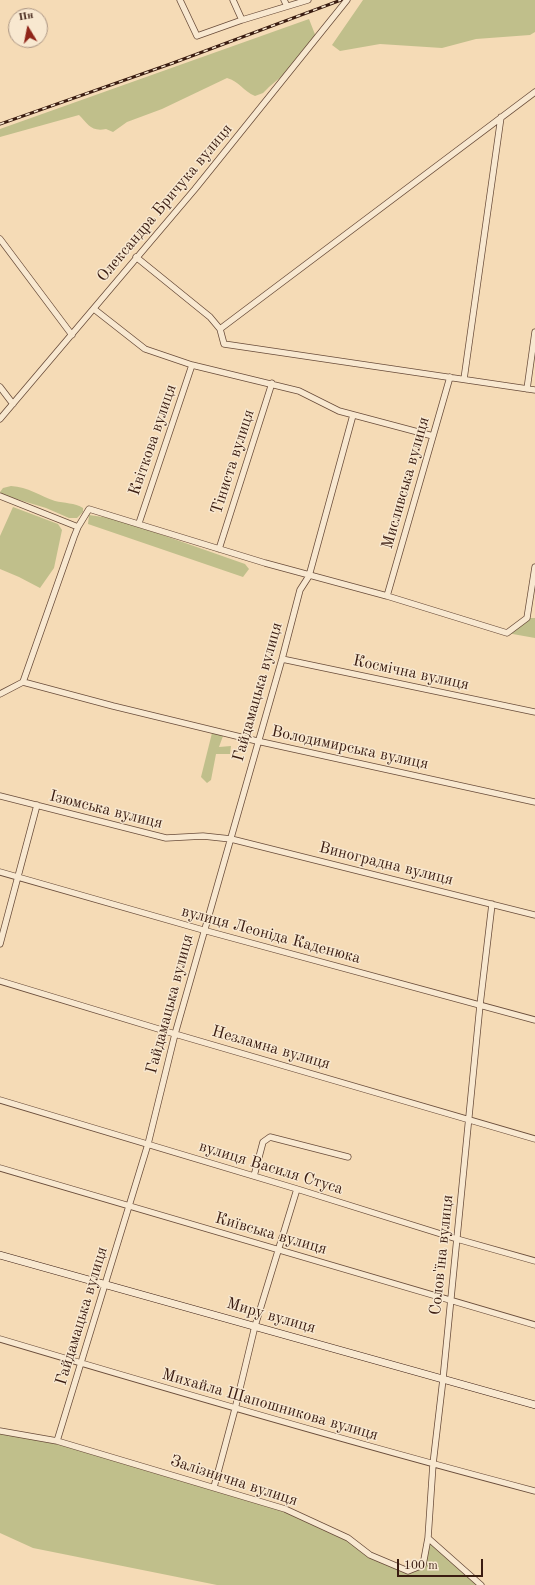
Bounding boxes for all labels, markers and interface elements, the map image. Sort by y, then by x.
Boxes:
north arrow [8,8,48,48]
text: Пн [18,10,34,23]
street label: Олександра Бричука вулиця [93,120,237,286]
street label: Квіткова вулиця [125,382,181,498]
street label: Тіниста вулиця [207,407,259,517]
street label: Мисливська вулиця [378,415,434,551]
street label: Гайдамацька вулиця [229,620,287,764]
street label: Космічна вулиця [351,651,471,695]
street label: Володимирська вулиця [270,722,430,774]
street label: Ізюмська вулиця [47,787,165,833]
street label: Виноградна вулиця [317,838,455,890]
street label: вулиця Леоніда Каденюка [179,902,363,968]
street label: Гайдамацька вулиця [142,932,198,1076]
street label: Незламна вулиця [210,1022,332,1074]
street label: вулиця Василя Стуса [197,1137,345,1199]
street label: Солов'їна вулиця [426,1194,458,1316]
street label: Київська вулиця [213,1209,329,1259]
street label: Гайдамацька вулиця [52,1244,112,1388]
street label: Миру вулиця [224,1294,318,1338]
street label: Михайла Шапошникова вулиця [160,1365,380,1445]
street label: Залізнична вулиця [168,1451,300,1511]
scale bar [399,1551,485,1577]
text: 100 m [404,1560,438,1572]

